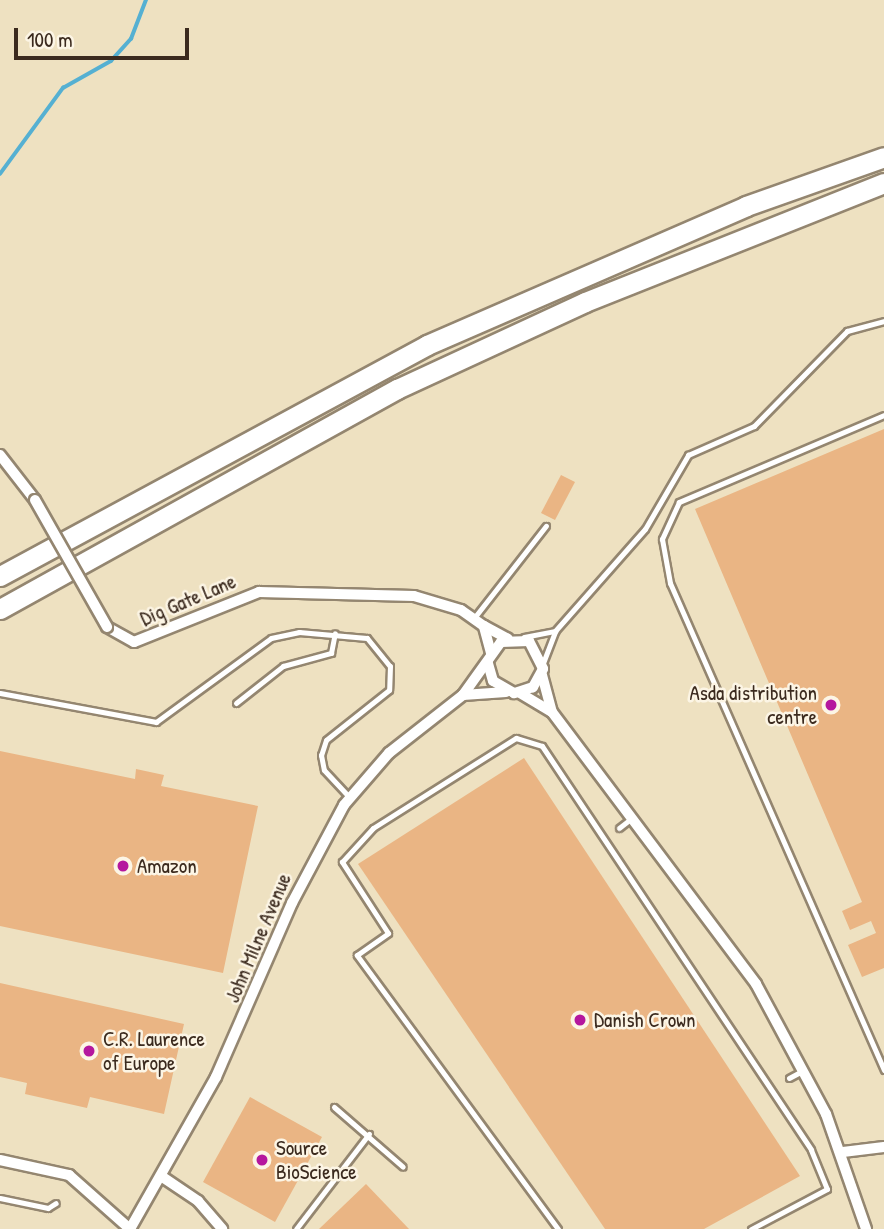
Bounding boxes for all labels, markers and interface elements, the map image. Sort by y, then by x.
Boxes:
scale bar [18,14,192,58]
text: 100 m [27,25,73,54]
street label: Dig Gate Lane [136,569,240,631]
place label: Asda distribution centre [689,680,817,730]
marker: Asda distribution centre [823,697,839,713]
place label: Amazon [137,853,197,879]
marker: Amazon [115,858,131,874]
street label: John Milne Avenue [219,870,297,1006]
place label: Danish Crown [594,1007,695,1033]
marker: Danish Crown [572,1012,588,1028]
place label: C.R. Laurence of Europe [103,1026,205,1076]
marker: C.R. Laurence of Europe [81,1043,97,1059]
place label: Source BioScience [276,1135,357,1185]
marker: Source BioScience [254,1152,270,1168]

